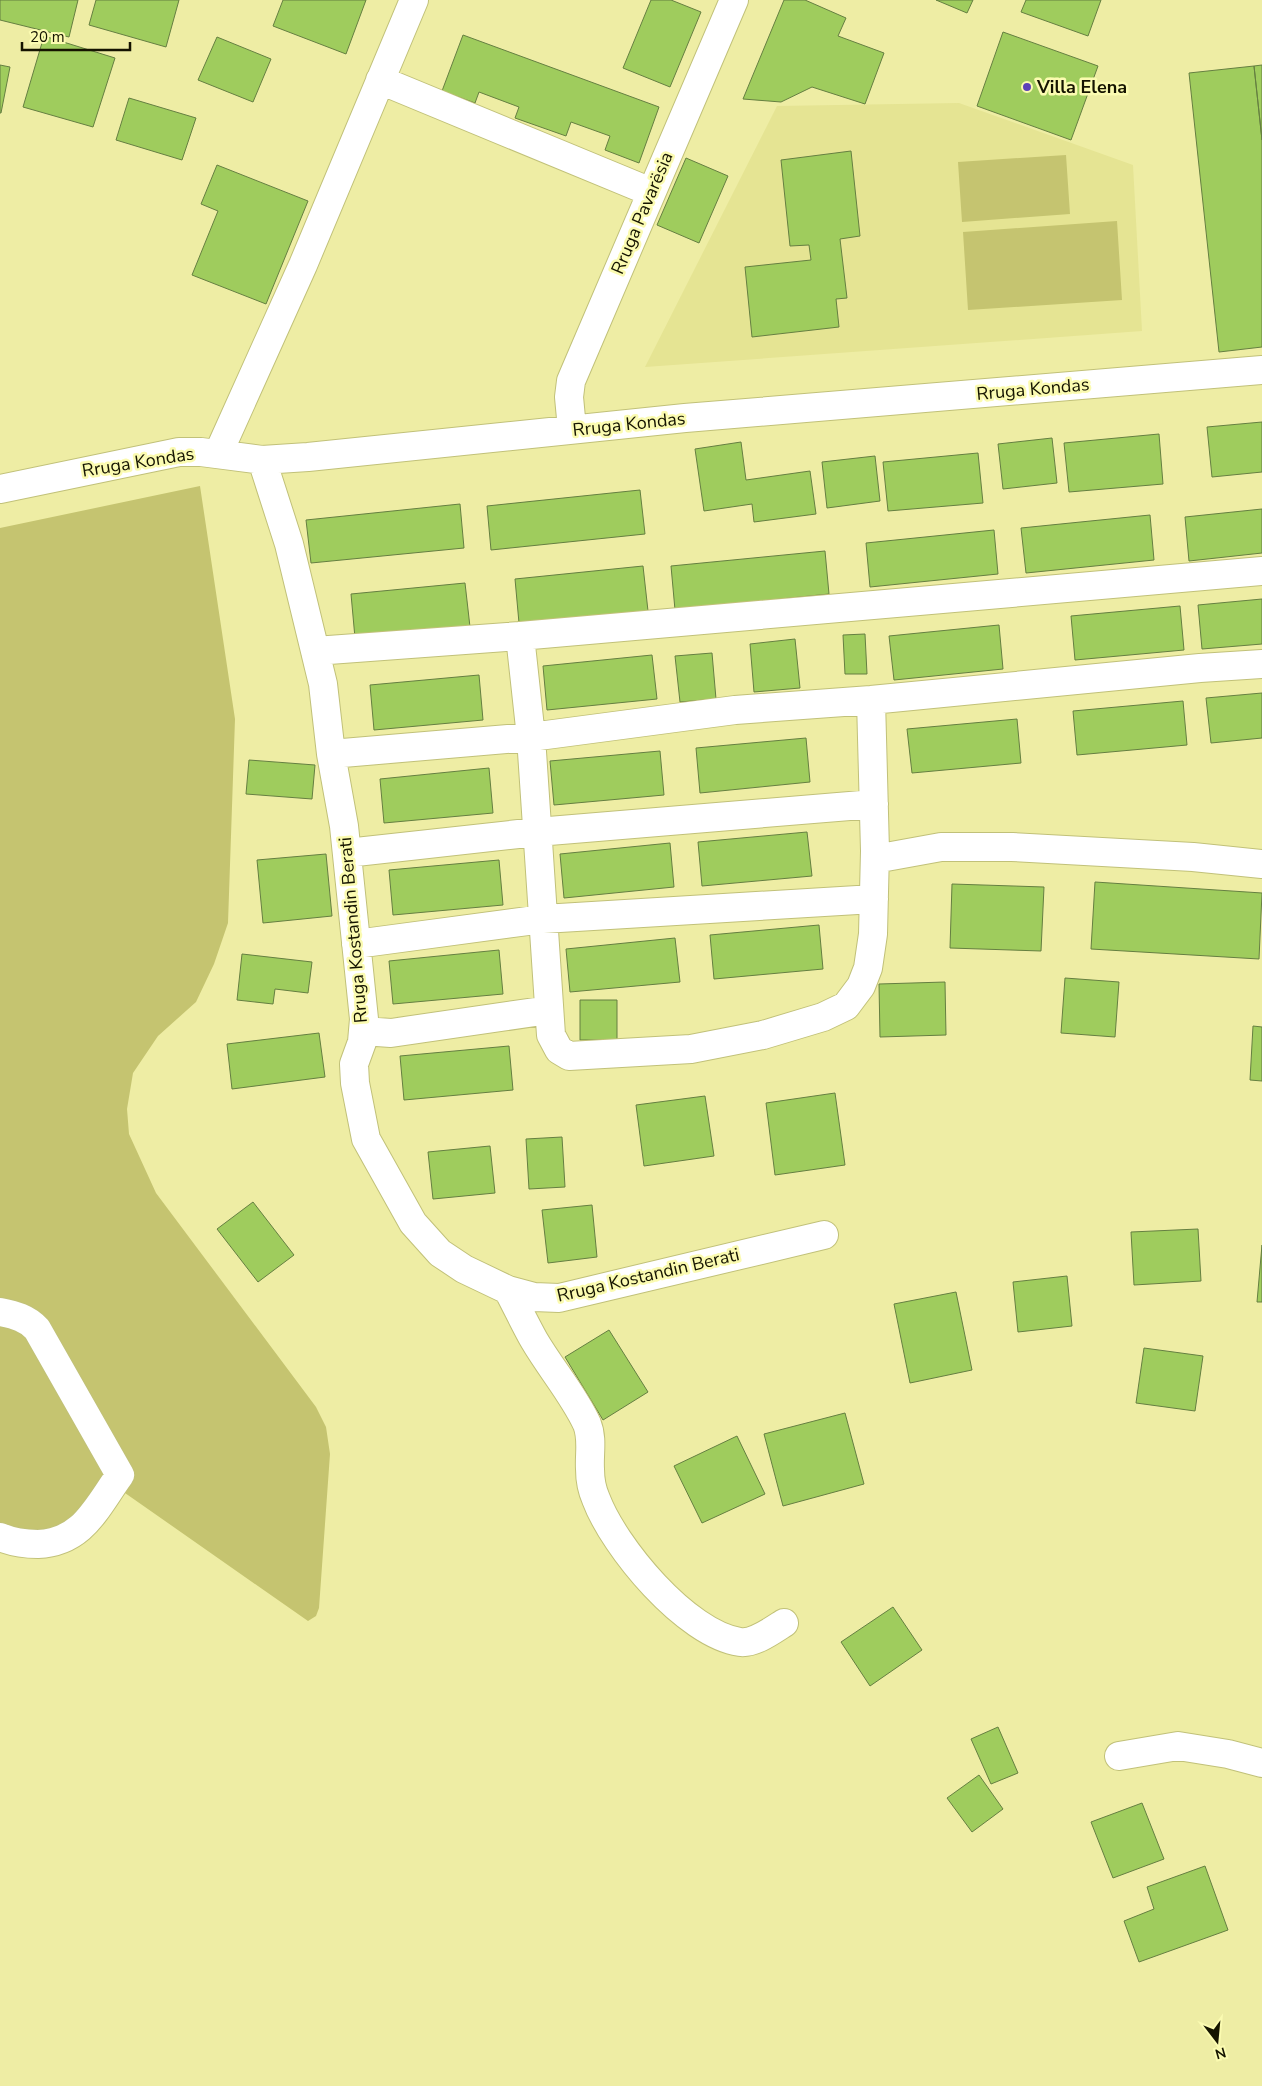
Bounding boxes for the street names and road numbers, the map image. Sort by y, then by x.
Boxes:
street label: Rruga Pavarësia [605,148,679,278]
street label: Rruga Kondas [976,372,1090,406]
street label: Rruga Kondas [571,406,687,442]
street label: Rruga Kondas [80,441,196,483]
street label: Rruga Kostandin Berati [333,836,373,1024]
street label: Rruga Kostandin Berati [554,1242,742,1308]

